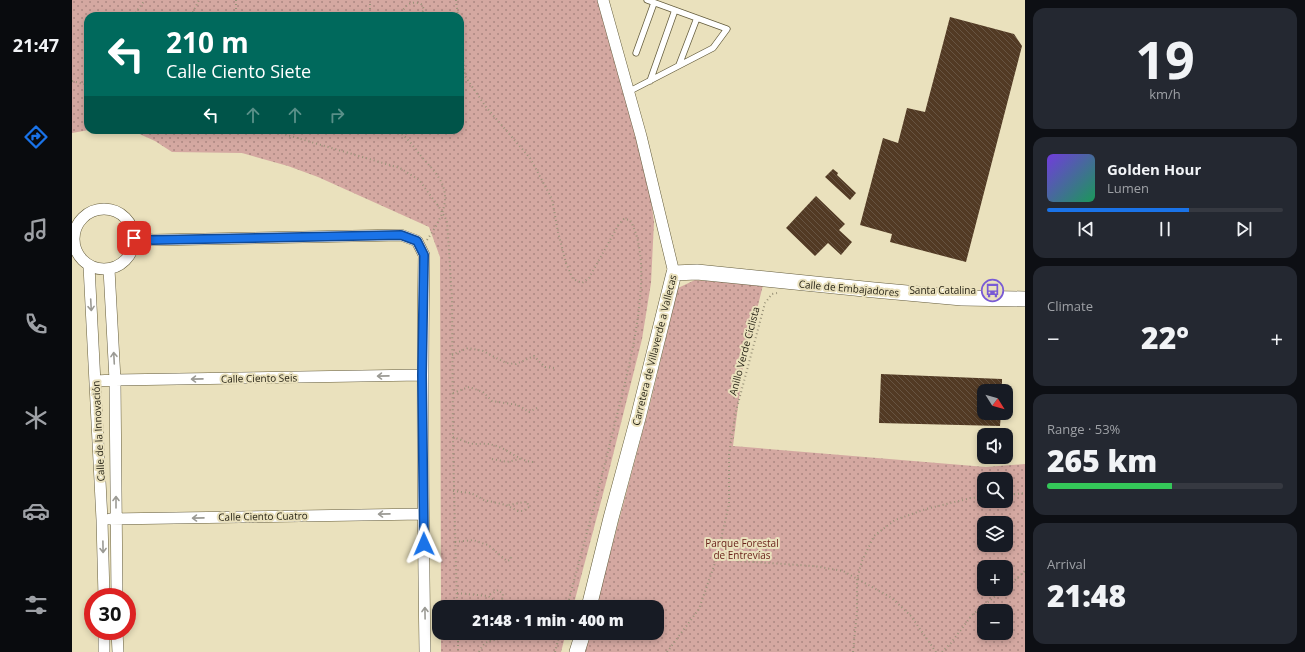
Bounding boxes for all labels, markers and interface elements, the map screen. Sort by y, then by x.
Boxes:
text: 210 m [166,23,249,61]
text: 19 [1135,23,1195,94]
icon: left [100,28,152,80]
text: 21:47 [13,33,59,57]
text: Calle Ciento Siete [166,59,311,83]
text: km/h [1149,85,1181,103]
icon: left [200,104,222,126]
icon: ahead [242,104,264,126]
icon: ahead [284,104,306,126]
icon: right [326,104,348,126]
icon: directions [22,123,50,151]
text: Golden Hour [1107,159,1201,179]
text: Lumen [1107,179,1149,197]
icon: music [22,216,50,244]
icon: previous [1075,218,1097,240]
icon: pause [1154,218,1176,240]
icon: next [1233,218,1255,240]
pin [117,221,151,255]
icon: arrive [123,227,145,249]
street label: Carretera de Villaverde a Vallecas [628,273,680,427]
street label: Calle de Embajadores [798,277,900,299]
bus stop icon: Santa Catalina [979,277,1005,303]
place label: Santa Catalina [909,283,976,297]
text: Climate [1047,297,1093,315]
one-way arrow [88,298,95,311]
street label: Anillo Verde Ciclista [725,305,763,397]
icon: phone [22,310,50,338]
text: 22° [1141,317,1189,358]
text: − [1047,323,1060,353]
text: + [1270,323,1283,353]
one-way arrow [110,352,117,365]
street label: Calle Ciento Seis [221,370,297,386]
one-way arrow [377,372,390,380]
one-way arrow [191,375,204,383]
street label: Calle de la Innovación [88,380,108,482]
north arrow [977,384,1013,420]
map controls [977,384,1013,640]
icon: climate [22,404,50,432]
text: Range · 53% [1047,420,1120,438]
button: sound [977,428,1013,464]
text: 265 km [1047,440,1157,481]
button: search [977,472,1013,508]
one-way arrow [112,496,119,509]
icon: car [22,497,50,525]
street label: Calle Ciento Cuatro [218,508,308,524]
one-way arrow [378,510,391,518]
one-way arrow [192,514,205,521]
button: layers [977,516,1013,552]
position arrow [403,523,445,565]
park label: Parque Forestal de Entrevías [705,536,779,562]
one-way arrow [99,540,107,553]
text: Arrival [1047,555,1086,573]
button: + [977,560,1013,596]
text: 21:48 [1047,575,1126,616]
speed limit sign: 30 [84,588,136,640]
icon: filters [22,591,50,619]
button: − [977,604,1013,640]
one-way arrow [421,607,429,620]
text: 21:48 · 1 min · 400 m [472,610,624,630]

